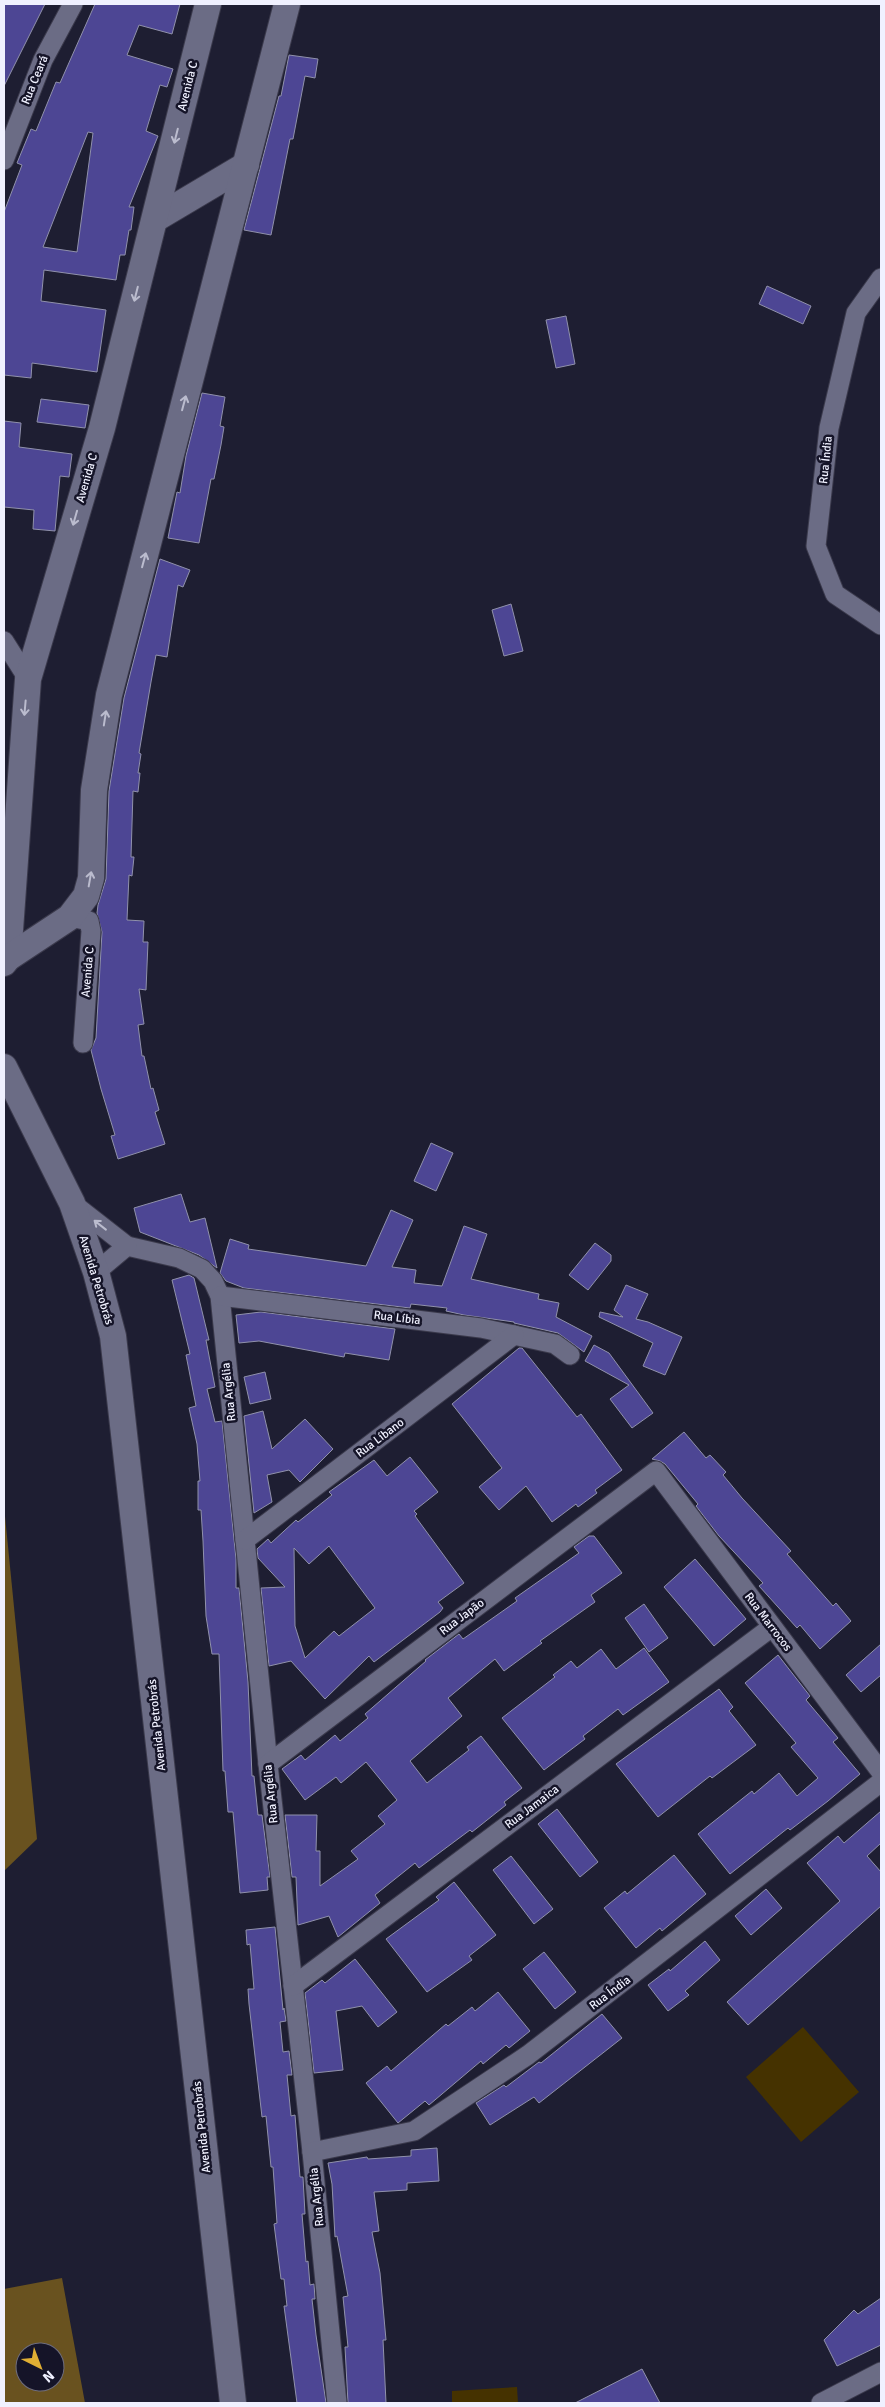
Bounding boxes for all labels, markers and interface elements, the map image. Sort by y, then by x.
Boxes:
street label: Rua Ceará [18,53,52,107]
street label: Avenida C [175,60,201,112]
one-way arrow [171,127,180,143]
one-way arrow [131,285,140,301]
one-way arrow [180,395,190,411]
street label: Rua Índia [816,435,836,485]
street label: Avenida C [73,452,101,504]
one-way arrow [70,510,80,526]
one-way arrow [139,552,149,568]
one-way arrow [21,700,30,716]
one-way arrow [101,710,111,726]
one-way arrow [85,872,95,888]
street label: Avenida C [78,946,98,998]
one-way arrow [93,1219,106,1230]
street label: Avenida Petrobrás [75,1234,117,1326]
street label: Rua Líbia [373,1308,421,1328]
street label: Rua Argélia [218,1362,240,1422]
street label: Rua Líbano [353,1415,407,1461]
street label: Rua Marrocos [741,1590,795,1654]
street label: Rua Japão [437,1595,487,1639]
street label: Avenida Petrobrás [145,1678,169,1772]
street label: Rua Argélia [260,1764,282,1824]
street label: Rua Jamaica [502,1782,562,1832]
street label: Rua Índia [586,1973,634,2013]
street label: Avenida Petrobrás [190,2080,214,2174]
street label: Rua Argélia [306,2167,328,2227]
north arrow [15,2342,65,2392]
text: N [39,2367,58,2386]

